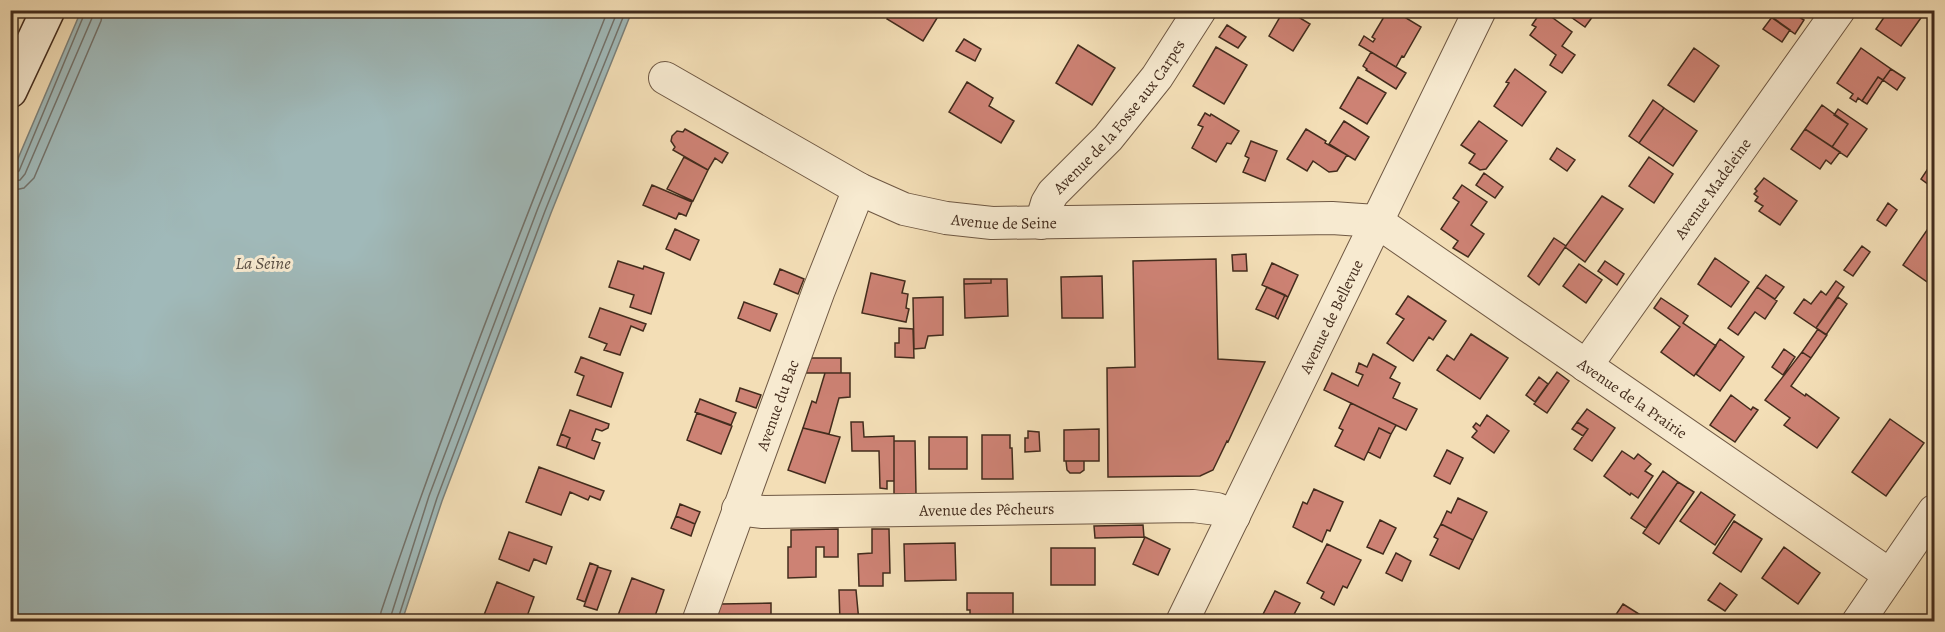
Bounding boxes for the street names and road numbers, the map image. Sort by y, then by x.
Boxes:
street label: Avenue de la Fosse aux Carpes [1048,35,1190,200]
street label: Avenue Madeleine [1669,134,1757,245]
street label: Avenue de Seine [949,209,1057,235]
street label: Avenue de Bellevue [1294,256,1369,378]
street label: Avenue de la Prairie [1572,353,1692,444]
street label: Avenue du Bac [751,357,805,455]
street label: Avenue des Pêcheurs [918,498,1055,522]

